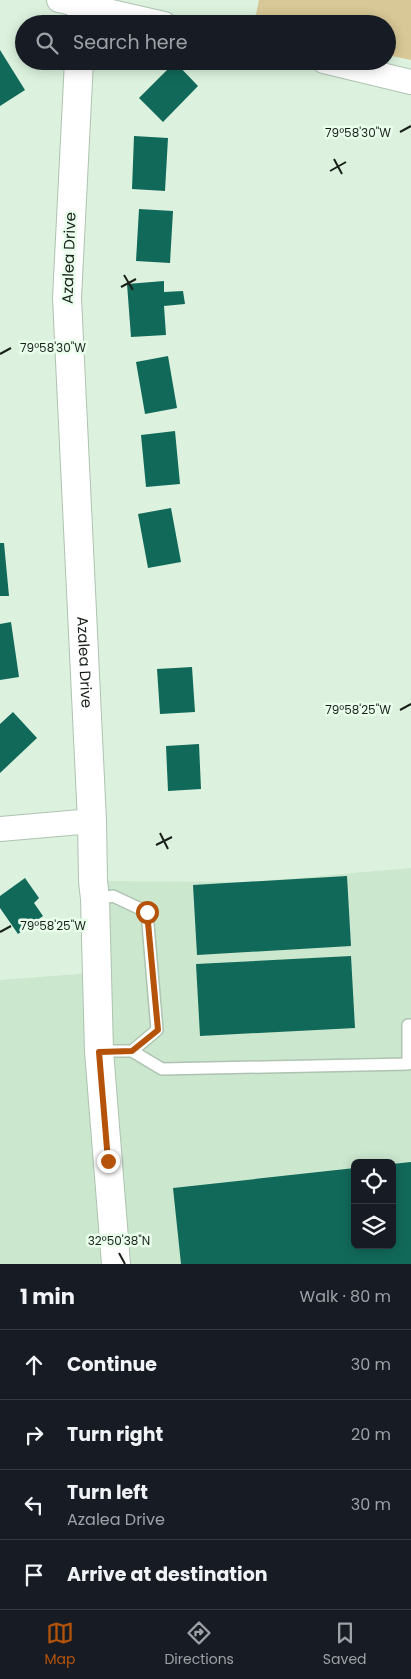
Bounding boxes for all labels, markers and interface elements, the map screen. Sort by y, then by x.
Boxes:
search box [15,15,396,70]
icon: search [33,29,61,57]
text: Search here [73,29,187,56]
text: 79°58'30"W [325,124,391,141]
street label: Azalea Drive [56,212,81,304]
text: 79°58'30"W [20,339,86,356]
street label: Azalea Drive [72,616,98,709]
text: 79°58'25"W [325,701,391,718]
route start [136,901,159,924]
text: 79°58'25"W [20,917,86,934]
route end [97,1150,120,1173]
map controls [351,1159,396,1249]
button: locate [351,1159,396,1204]
button: layers [351,1204,396,1249]
text: 32°50'38"N [88,1232,150,1249]
text: 1 min [20,1282,75,1311]
text: Walk · 80 m [300,1285,391,1308]
icon: ahead [20,1351,48,1379]
text: Continue [67,1351,157,1378]
text: 30 m [351,1353,391,1376]
icon: right [20,1421,48,1449]
text: Turn right [67,1421,163,1448]
text: 20 m [351,1423,391,1446]
text: Turn left [67,1479,148,1506]
icon: left [20,1491,48,1519]
text: 30 m [351,1493,391,1516]
text: Azalea Drive [67,1508,165,1531]
icon: arrive [20,1561,48,1589]
text: Arrive at destination [67,1561,268,1588]
tab: Map [44,1619,75,1670]
tab: Directions [164,1619,234,1670]
tab: Saved [323,1619,367,1670]

